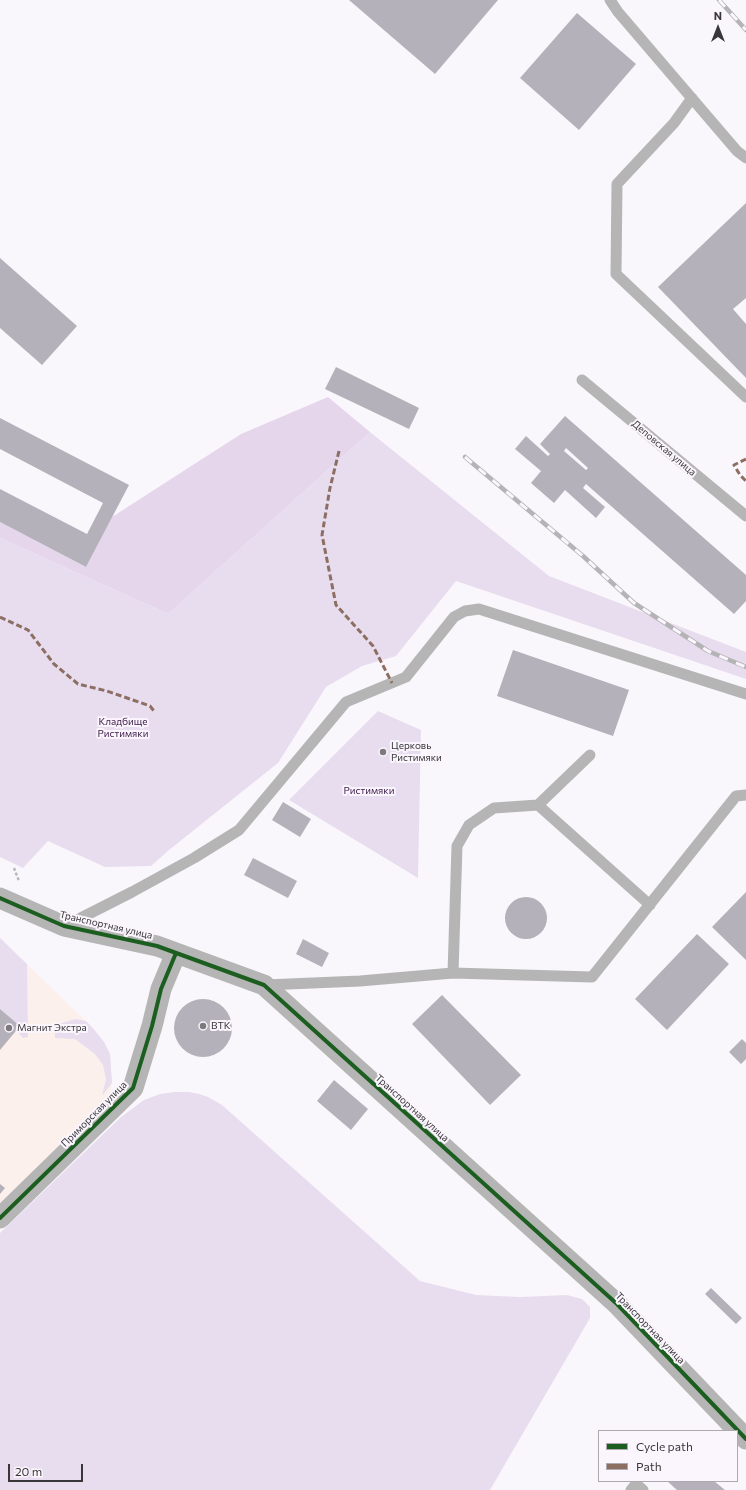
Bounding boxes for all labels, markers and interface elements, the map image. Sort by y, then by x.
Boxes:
north arrow [698,8,738,48]
text: N [714,9,722,22]
street label: Деповская улица [629,418,699,478]
park label: Кладбище Ристимяки [98,716,148,740]
place label: Церковь Ристимяки [391,740,442,764]
marker: Церковь Ристимяки [378,747,388,757]
park label: Ристимяки [344,785,394,797]
street label: Транспортная улица [58,908,154,942]
place label: ВТК [211,1020,231,1032]
marker: ВТК [198,1021,208,1031]
place label: Магнит Экстра [17,1022,87,1034]
marker: Магнит Экстра [4,1023,14,1033]
street label: Транспортная улица [373,1072,451,1144]
street label: Приморская улица [59,1079,129,1149]
street label: Транспортная улица [613,1290,687,1366]
legend [598,1430,738,1482]
text: Cycle path [636,1439,693,1453]
scale bar [10,1456,85,1482]
text: Path [636,1459,662,1473]
text: 20 m [15,1464,42,1478]

